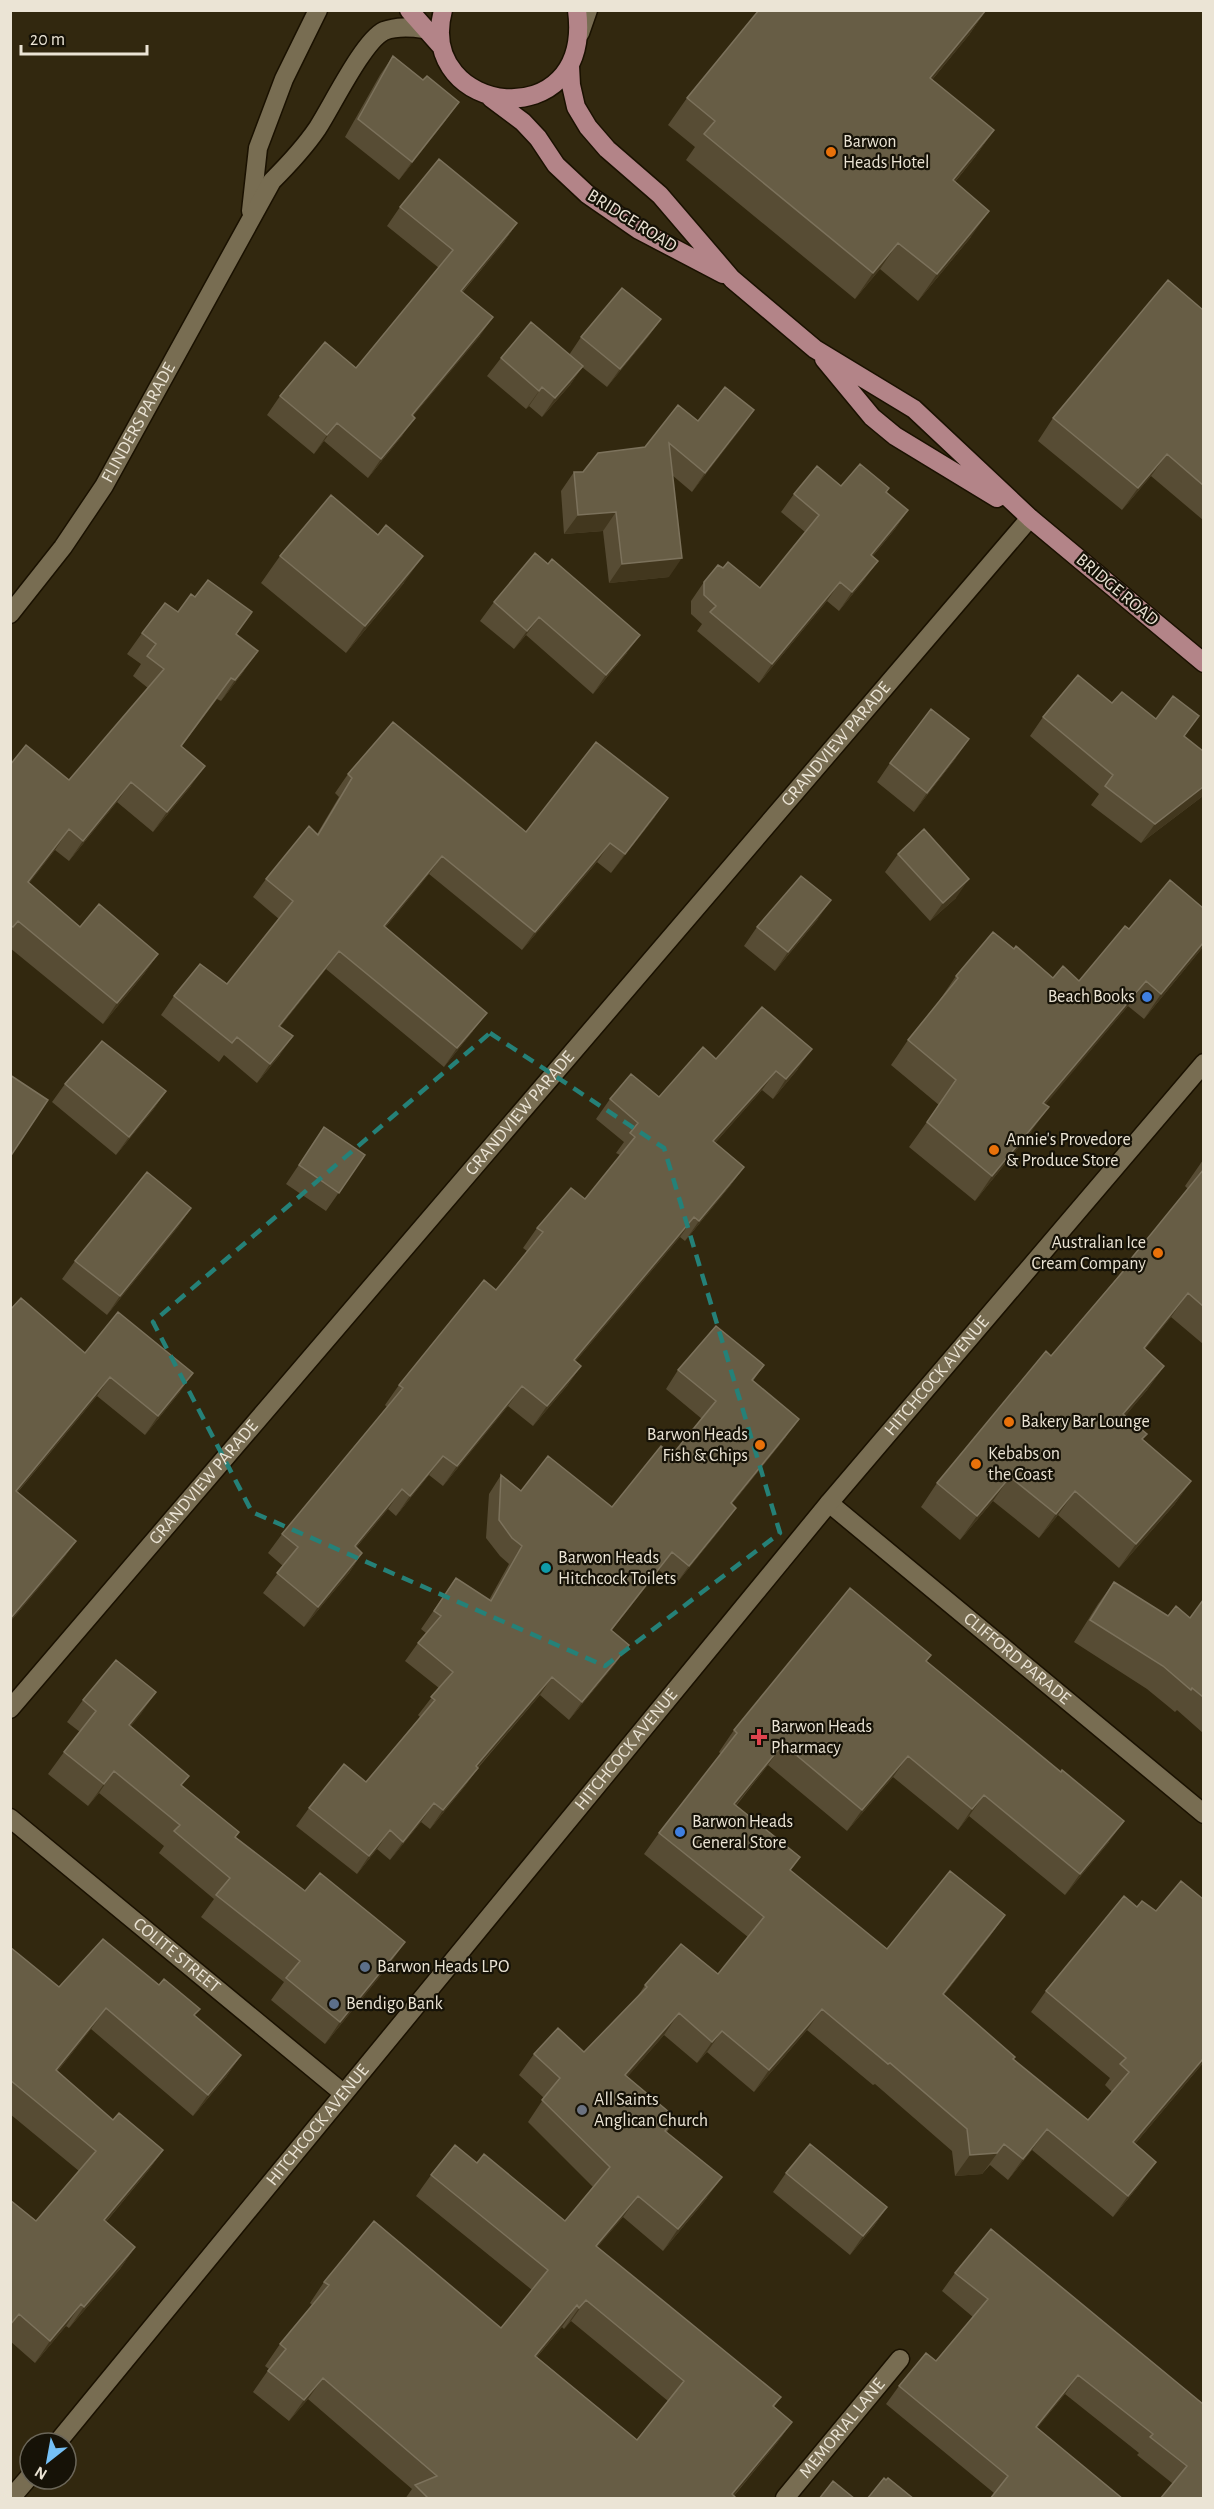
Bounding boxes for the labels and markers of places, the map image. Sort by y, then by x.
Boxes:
place label: Barwon Heads Hotel [843,133,930,172]
marker: Barwon Heads Hotel [824,145,838,159]
place label: Beach Books [1048,988,1135,1006]
marker: Beach Books [1140,990,1154,1004]
place label: Annie's Provedore & Produce Store [1006,1131,1131,1170]
marker: Annie's Provedore & Produce Store [987,1143,1001,1157]
place label: Australian Ice Cream Company [1031,1234,1146,1273]
marker: Australian Ice Cream Company [1151,1246,1165,1260]
place label: Bakery Bar Lounge [1021,1413,1150,1431]
marker: Bakery Bar Lounge [1002,1415,1016,1429]
place label: Barwon Heads Fish & Chips [647,1426,748,1465]
marker: Barwon Heads Fish & Chips [753,1438,767,1452]
place label: Kebabs on the Coast [988,1445,1060,1484]
marker: Kebabs on the Coast [969,1457,983,1471]
place label: Barwon Heads Hitchcock Toilets [558,1549,676,1588]
marker: Barwon Heads Hitchcock Toilets [539,1561,553,1575]
place label: Barwon Heads Pharmacy [771,1718,872,1757]
marker: Barwon Heads Pharmacy [752,1730,766,1744]
place label: Barwon Heads General Store [692,1813,793,1852]
marker: Barwon Heads General Store [673,1825,687,1839]
place label: Barwon Heads LPO [377,1958,509,1976]
marker: Barwon Heads LPO [358,1960,372,1974]
place label: Bendigo Bank [346,1995,443,2013]
marker: Bendigo Bank [327,1997,341,2011]
place label: All Saints Anglican Church [594,2091,708,2130]
marker: All Saints Anglican Church [575,2103,589,2117]

